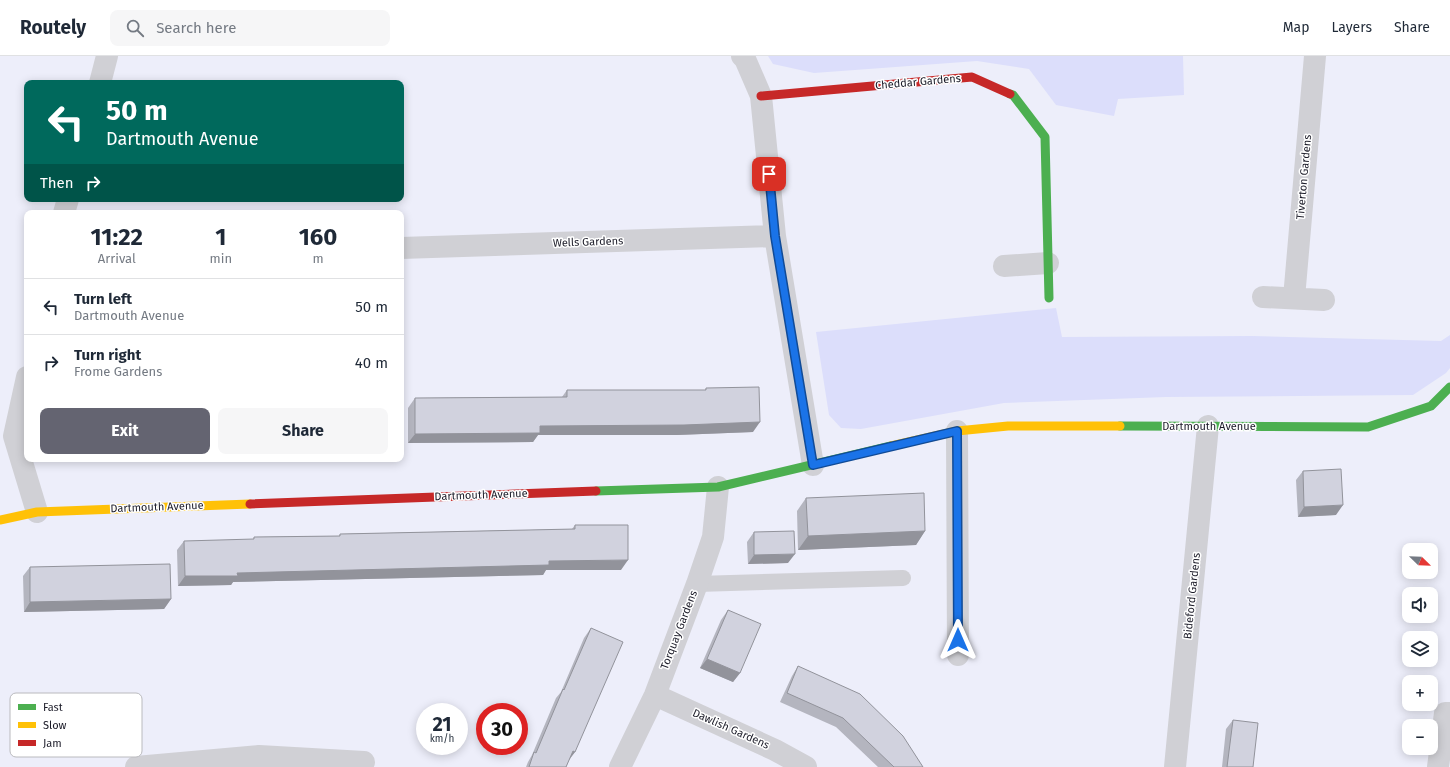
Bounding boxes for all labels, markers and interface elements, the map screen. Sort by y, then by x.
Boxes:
search box [110,10,390,46]
text: Routely [20,16,86,39]
icon: search [124,17,146,39]
text: Search here [156,19,236,37]
text: Map [1283,19,1309,36]
text: Layers [1331,19,1372,36]
text: Share [1394,19,1430,36]
street label: Cheddar Gardens [875,72,961,92]
text: 50 m [106,94,168,127]
icon: left [40,96,92,148]
text: Dartmouth Avenue [106,128,259,150]
street label: Tiverton Gardens [1294,134,1314,220]
pin [752,157,786,191]
icon: arrive [758,163,780,185]
icon: right [82,172,104,194]
text: Then [40,174,74,192]
text: 11:22 [91,223,143,251]
text: 1 [215,223,226,251]
text: 160 [299,223,337,251]
street label: Wells Gardens [553,234,623,250]
text: Arrival [98,251,136,266]
text: min [210,251,232,266]
text: m [312,251,324,266]
text: Turn left [74,290,132,308]
icon: left [40,296,62,318]
text: 50 m [355,298,388,316]
text: Dartmouth Avenue [74,308,184,323]
text: Turn right [74,346,141,364]
icon: right [40,352,62,374]
text: 40 m [355,354,388,372]
text: Frome Gardens [74,364,162,379]
button: Exit [40,408,210,454]
button: Share [218,408,388,454]
street label: Dartmouth Avenue [1162,420,1256,433]
street label: Dartmouth Avenue [434,487,528,503]
street label: Dartmouth Avenue [110,499,204,515]
north arrow [1402,543,1438,579]
map controls [1402,543,1438,755]
street label: Bideford Gardens [1181,552,1203,640]
button: sound [1402,587,1438,623]
street label: Torquay Gardens [658,589,700,671]
position arrow [937,619,979,661]
button: layers [1402,631,1438,667]
button: + [1402,675,1438,711]
legend [10,693,142,757]
text: Fast [43,701,63,714]
speed limit sign: 30 [476,703,528,755]
street label: Dawlish Gardens [691,706,771,752]
text: 21 [432,712,452,736]
text: Slow [43,719,67,732]
button: − [1402,719,1438,755]
text: km/h [430,733,454,745]
text: Jam [43,737,62,750]

